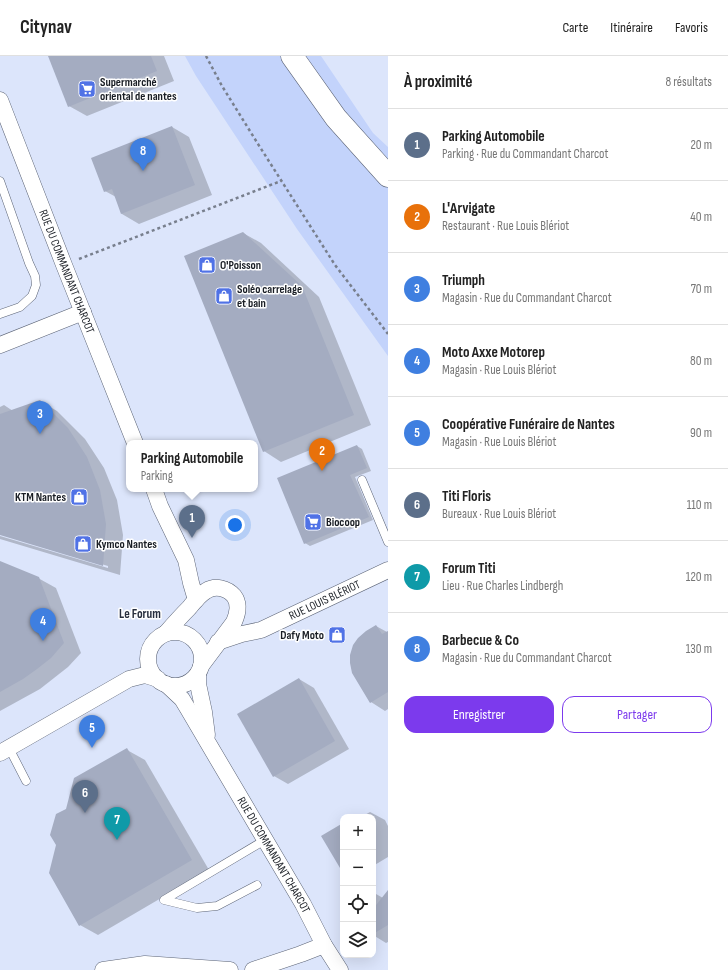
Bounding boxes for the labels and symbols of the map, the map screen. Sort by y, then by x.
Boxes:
place label: Supermarché oriental de nantes [100,75,177,104]
supermarket icon: Supermarché oriental de nantes [77,79,97,99]
pin: 8 [130,138,156,171]
street label: RUE DU COMMANDANT CHARCOT [36,207,98,336]
shop icon: O'Poisson [197,255,217,275]
place label: O'Poisson [220,258,261,273]
place label: Soléo carrelage et bain [237,282,302,311]
shop icon: Soléo carrelage et bain [214,286,234,306]
pin: 3 [27,401,53,434]
pin: 2 [309,438,335,471]
shop icon: KTM Nantes [69,487,89,507]
place label: KTM Nantes [15,490,66,505]
pin: 1 [179,505,205,538]
supermarket icon: Biocoop [303,512,323,532]
your location [225,515,245,535]
place label: Biocoop [326,515,360,530]
shop icon: Kymco Nantes [73,534,93,554]
place label: Kymco Nantes [96,537,157,552]
street label: RUE LOUIS BLÉRIOT [286,577,363,623]
district label: Le Forum [119,606,161,622]
pin: 4 [30,608,56,641]
shop icon: Dafy Moto [327,625,347,645]
place label: Dafy Moto [280,628,324,643]
pin: 5 [79,715,105,748]
pin: 6 [72,780,98,813]
street label: RUE DU COMMANDANT CHARCOT [234,794,314,916]
pin: 7 [104,807,130,840]

